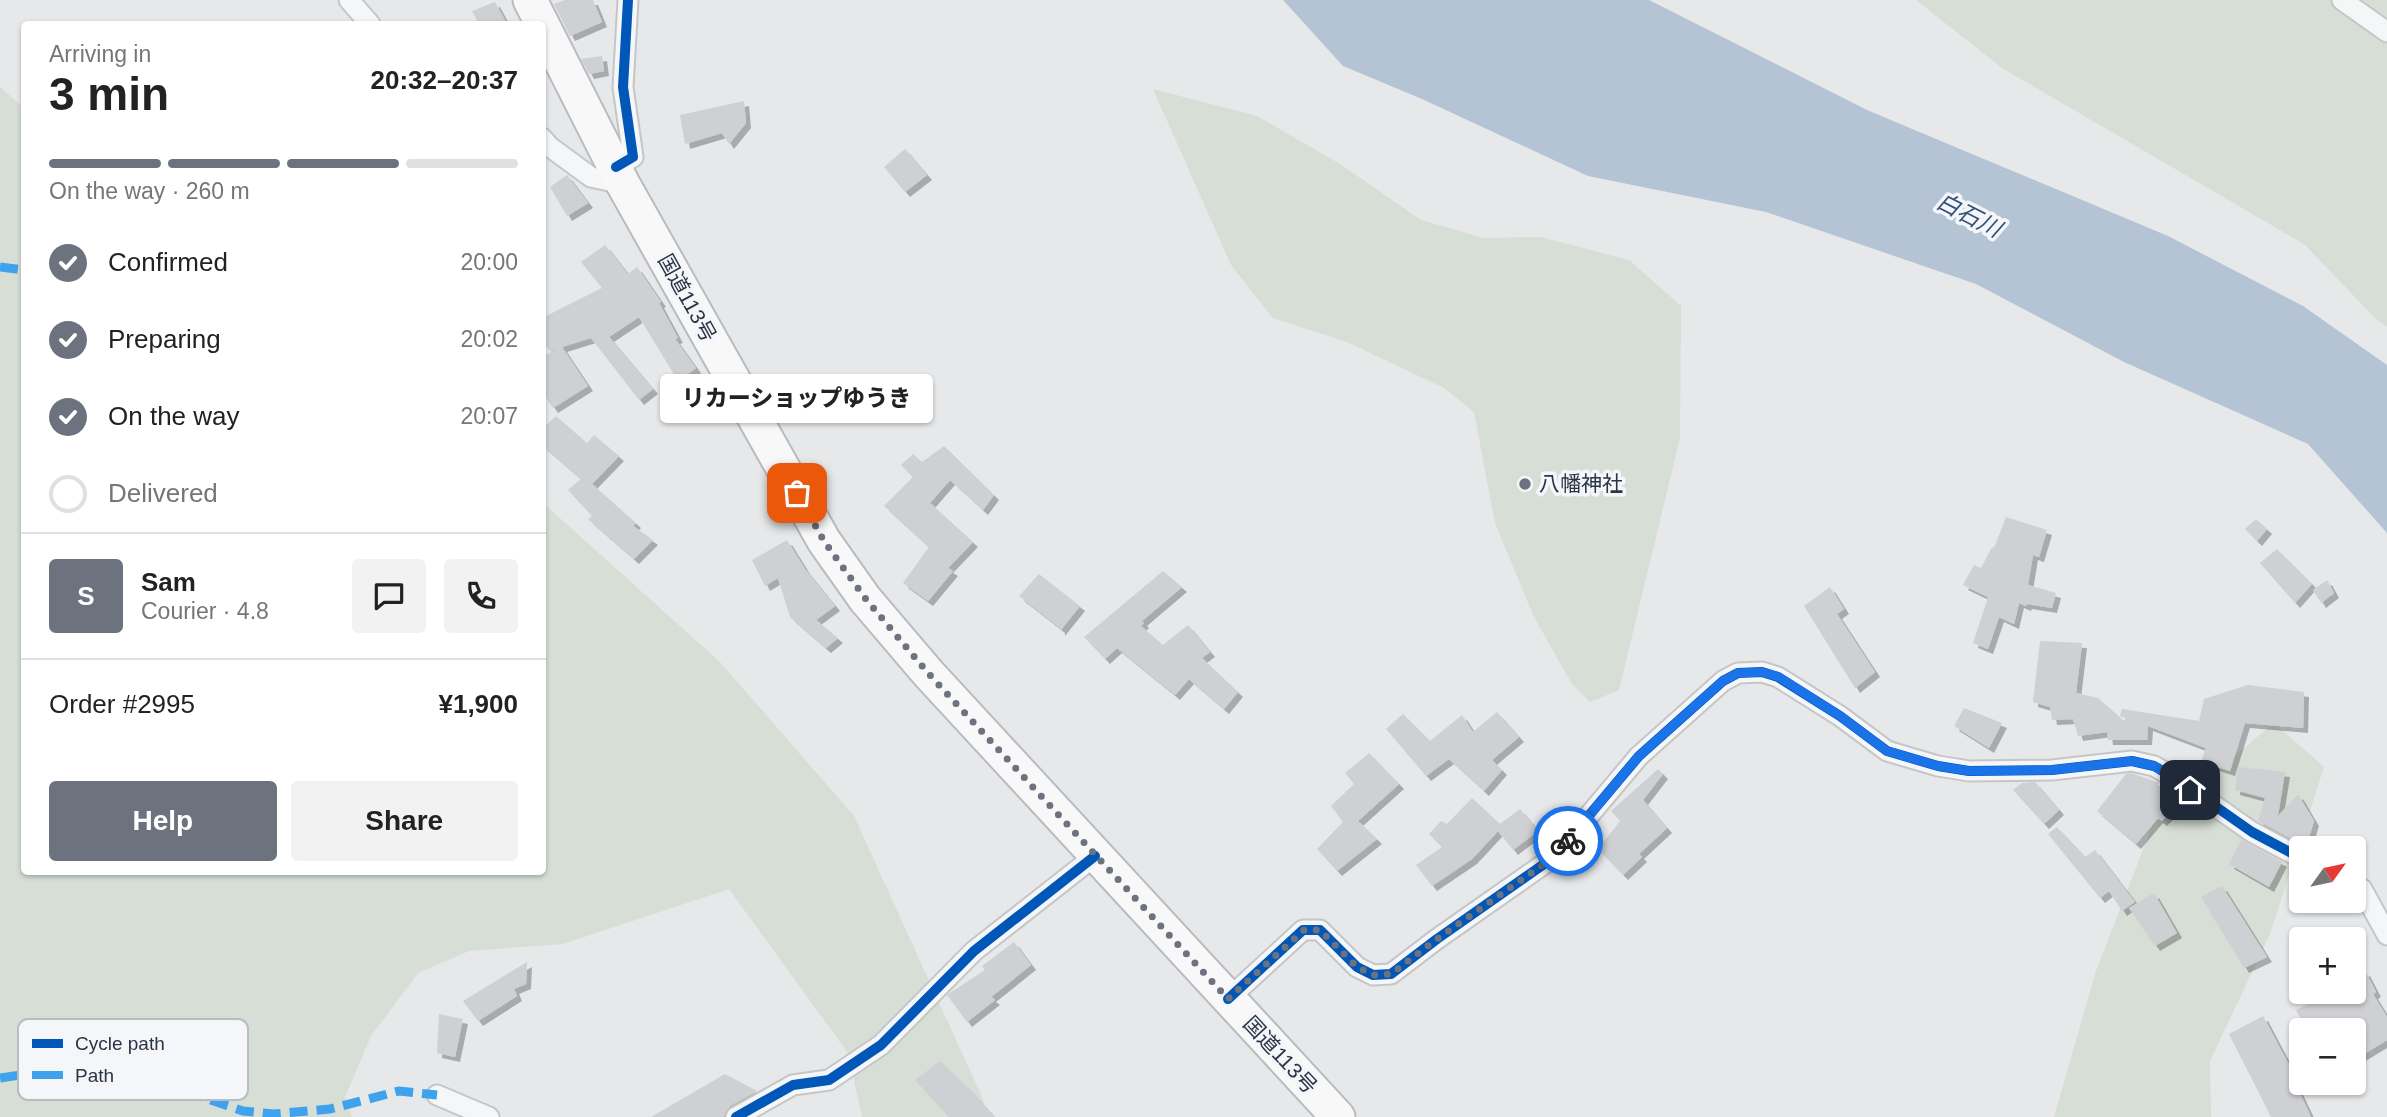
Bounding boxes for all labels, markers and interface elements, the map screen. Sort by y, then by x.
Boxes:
text: Arriving in [49,41,151,67]
text: 20:32–20:37 [371,65,518,95]
text: 3 min [49,68,169,120]
text: On the way · 260 m [49,178,250,204]
water label: 白石川 [1932,188,2008,244]
icon: check [49,244,87,282]
text: Confirmed [108,247,228,277]
text: 20:00 [460,249,518,275]
street label: 国道113号 [654,250,721,346]
icon: check [49,321,87,359]
text: Preparing [108,324,221,354]
text: 20:02 [460,326,518,352]
callout: リカーショップゆうき [660,374,934,423]
text: リカーショップゆうき [682,385,911,411]
icon: check [49,398,87,436]
text: On the way [108,401,240,431]
text: 20:07 [460,403,518,429]
pin [767,463,827,523]
place label: 八幡神社 [1539,472,1623,495]
icon: bag [778,474,816,512]
marker: 八幡神社 [1517,476,1533,492]
text: Delivered [108,478,218,508]
button: chat [352,559,426,633]
button: phone [444,559,518,633]
text: Sam [141,567,196,597]
text: S [77,581,95,611]
text: Courier · 4.8 [141,598,269,624]
text: Order #2995 [49,689,195,719]
text: ¥1,900 [438,689,518,719]
pin [2160,760,2220,820]
icon: home [2171,771,2209,809]
button: Help [49,781,277,861]
button: Share [291,781,518,861]
courier [1533,806,1603,876]
icon: bike [1549,822,1587,860]
north arrow [2289,836,2366,914]
map controls [2289,836,2366,1095]
button: + [2289,927,2366,1004]
street label: 国道113号 [1239,1012,1322,1098]
button: − [2289,1018,2366,1095]
legend [18,1019,248,1100]
text: Cycle path [75,1033,165,1054]
text: Path [75,1065,114,1086]

